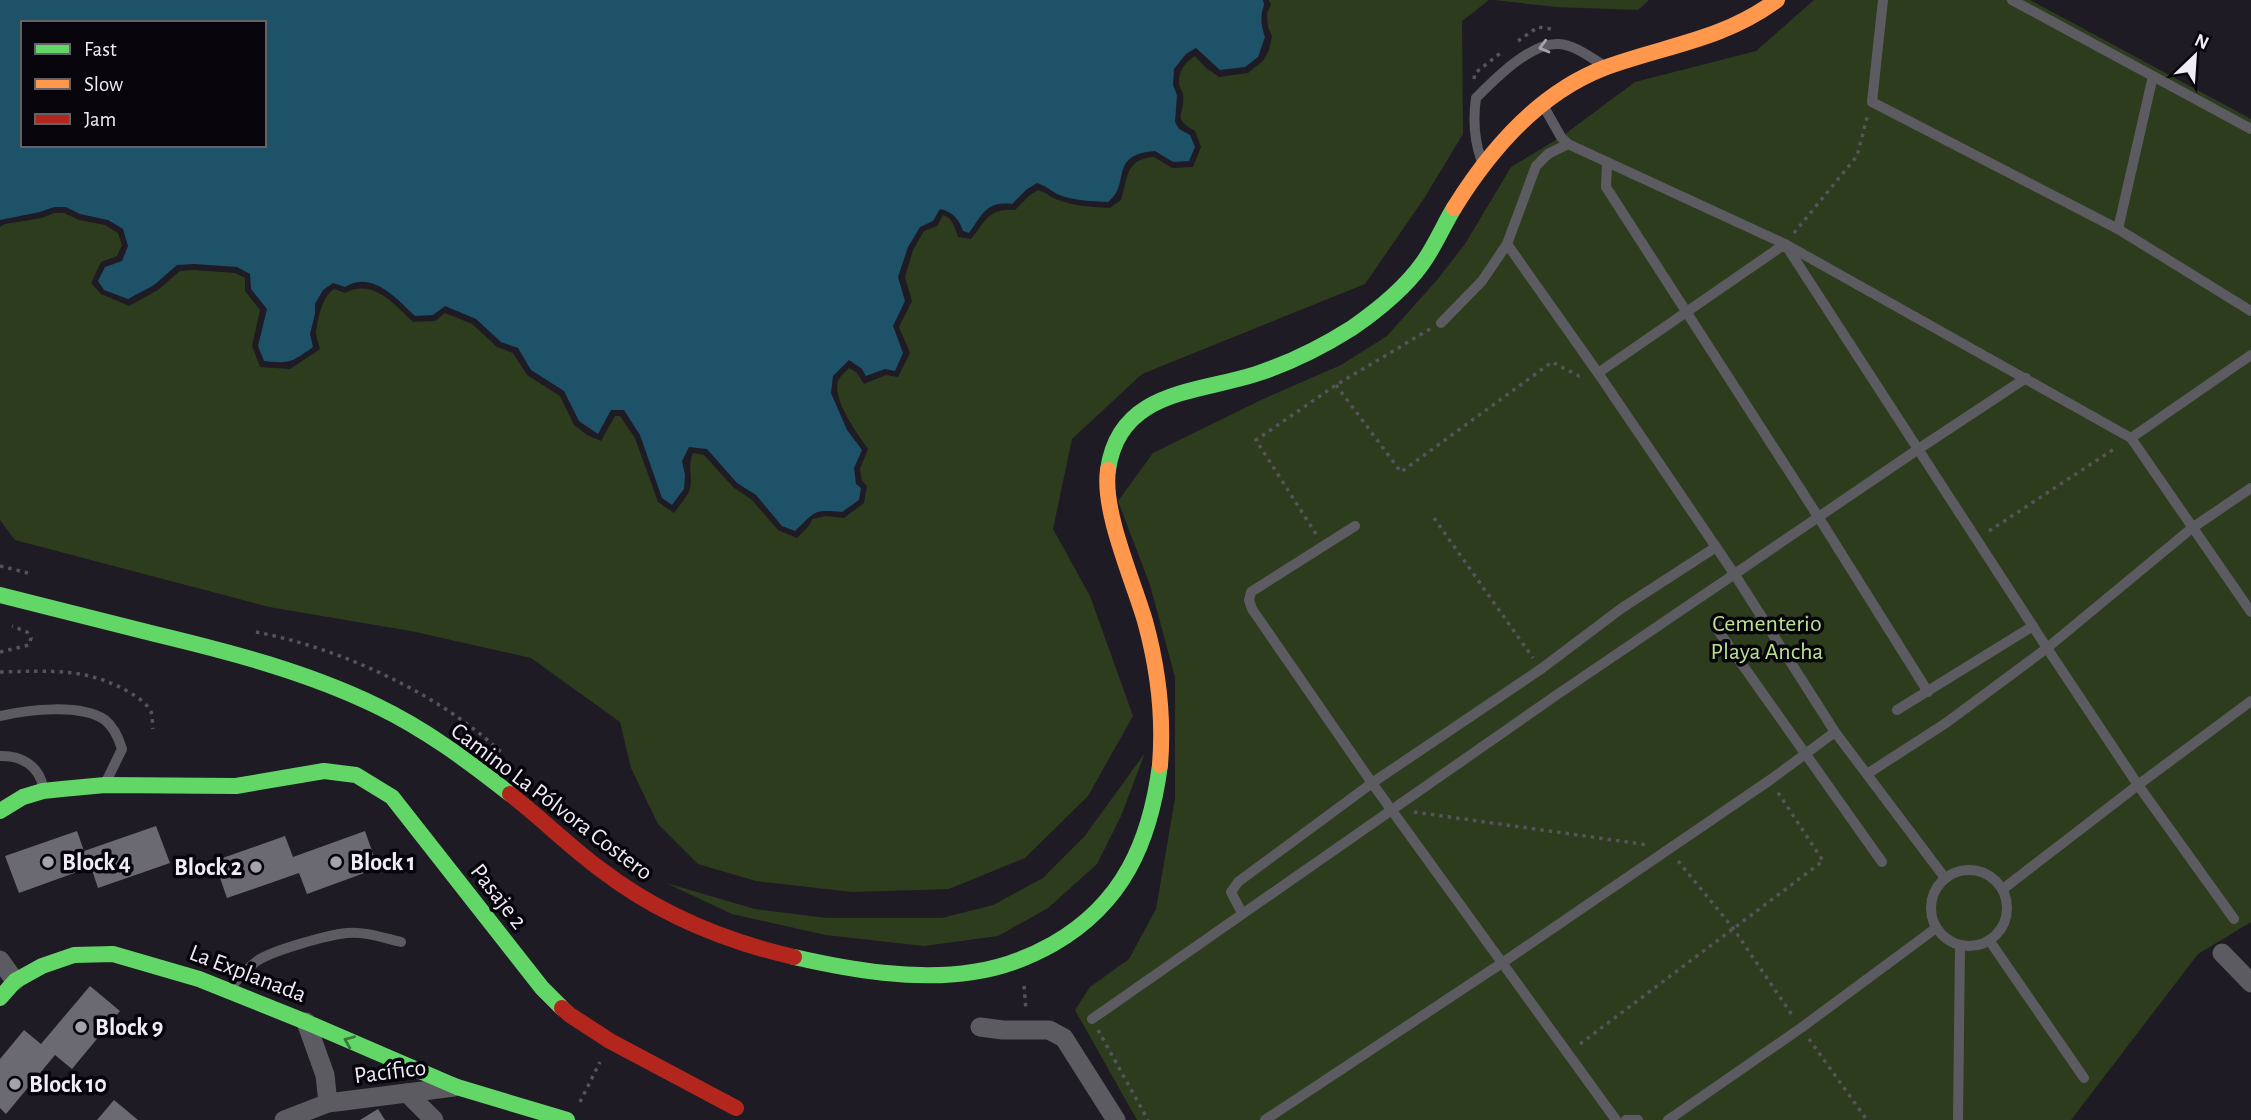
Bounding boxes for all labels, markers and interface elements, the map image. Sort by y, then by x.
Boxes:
legend [21,21,266,147]
north arrow [2160,21,2230,91]
text: N [2192,31,2212,53]
text: Fast [84,39,117,60]
one-way arrow [1539,39,1551,54]
text: Slow [84,74,123,95]
text: Jam [84,109,116,130]
park label: Cementerio Playa Ancha [1711,612,1823,664]
street label: Camino La Pólvora Costero [446,718,657,885]
place label: Block 4 [62,851,131,875]
place label: Block 1 [350,851,415,875]
marker: Block 4 [40,854,56,870]
marker: Block 1 [328,854,344,870]
place label: Block 2 [174,856,242,880]
marker: Block 2 [248,859,264,875]
street label: Pasaje 2 [466,860,531,934]
street label: La Explanada [186,941,309,1007]
place label: Block 9 [95,1016,163,1040]
marker: Block 9 [73,1019,89,1035]
one-way arrow [344,1035,357,1049]
street label: Pacífico [353,1056,427,1088]
place label: Block 10 [29,1073,107,1097]
marker: Block 10 [7,1076,23,1092]

